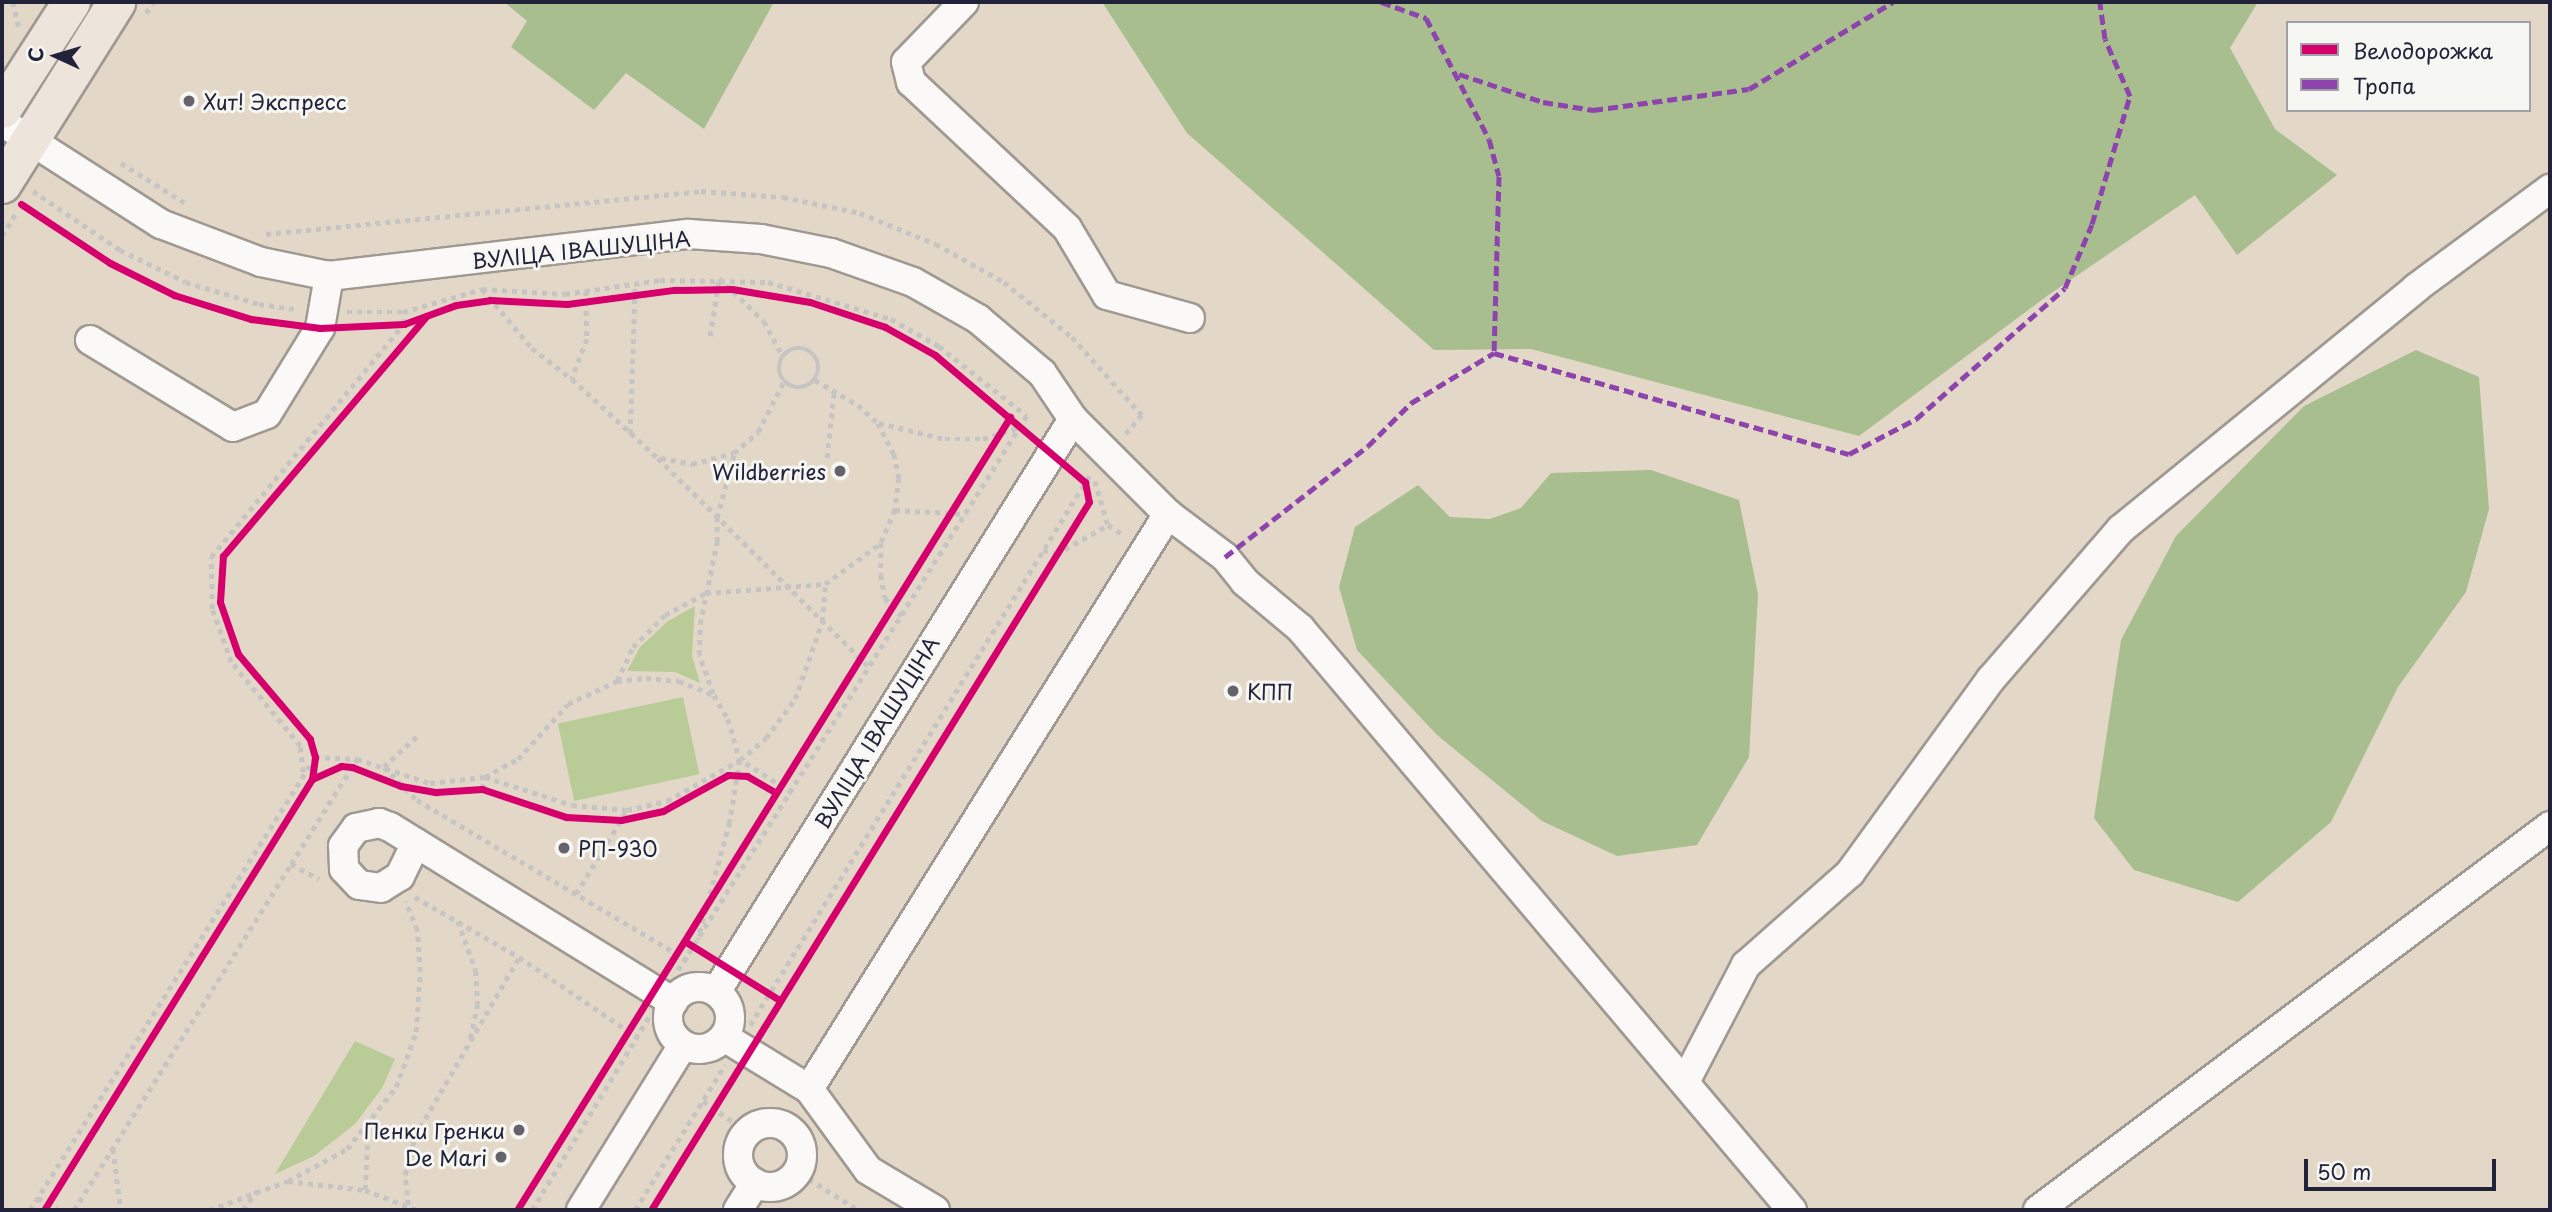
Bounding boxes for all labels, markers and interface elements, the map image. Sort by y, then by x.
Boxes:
north arrow [21,21,91,91]
legend [2286,21,2531,112]
text: Велодорожка [2353,34,2493,66]
text: С [21,46,50,63]
text: Тропа [2353,69,2415,101]
place label: Хит! Экспресс [203,88,347,114]
marker: Хит! Экспресс [181,93,197,109]
street label: ВУЛІЦА ІВАШУЦІНА [471,225,691,273]
place label: Wildberries [712,458,826,484]
marker: Wildberries [832,463,848,479]
street label: ВУЛІЦА ІВАШУЦІНА [809,632,943,832]
place label: КПП [1247,678,1293,704]
marker: КПП [1225,683,1241,699]
place label: РП-930 [578,835,658,861]
marker: РП-930 [556,840,572,856]
place label: Пенки Гренки [363,1117,505,1143]
marker: Пенки Гренки [511,1122,527,1138]
place label: De Mari [405,1144,487,1170]
scale bar [2307,1146,2500,1190]
marker: De Mari [493,1149,509,1165]
text: 50 m [2317,1155,2371,1187]

